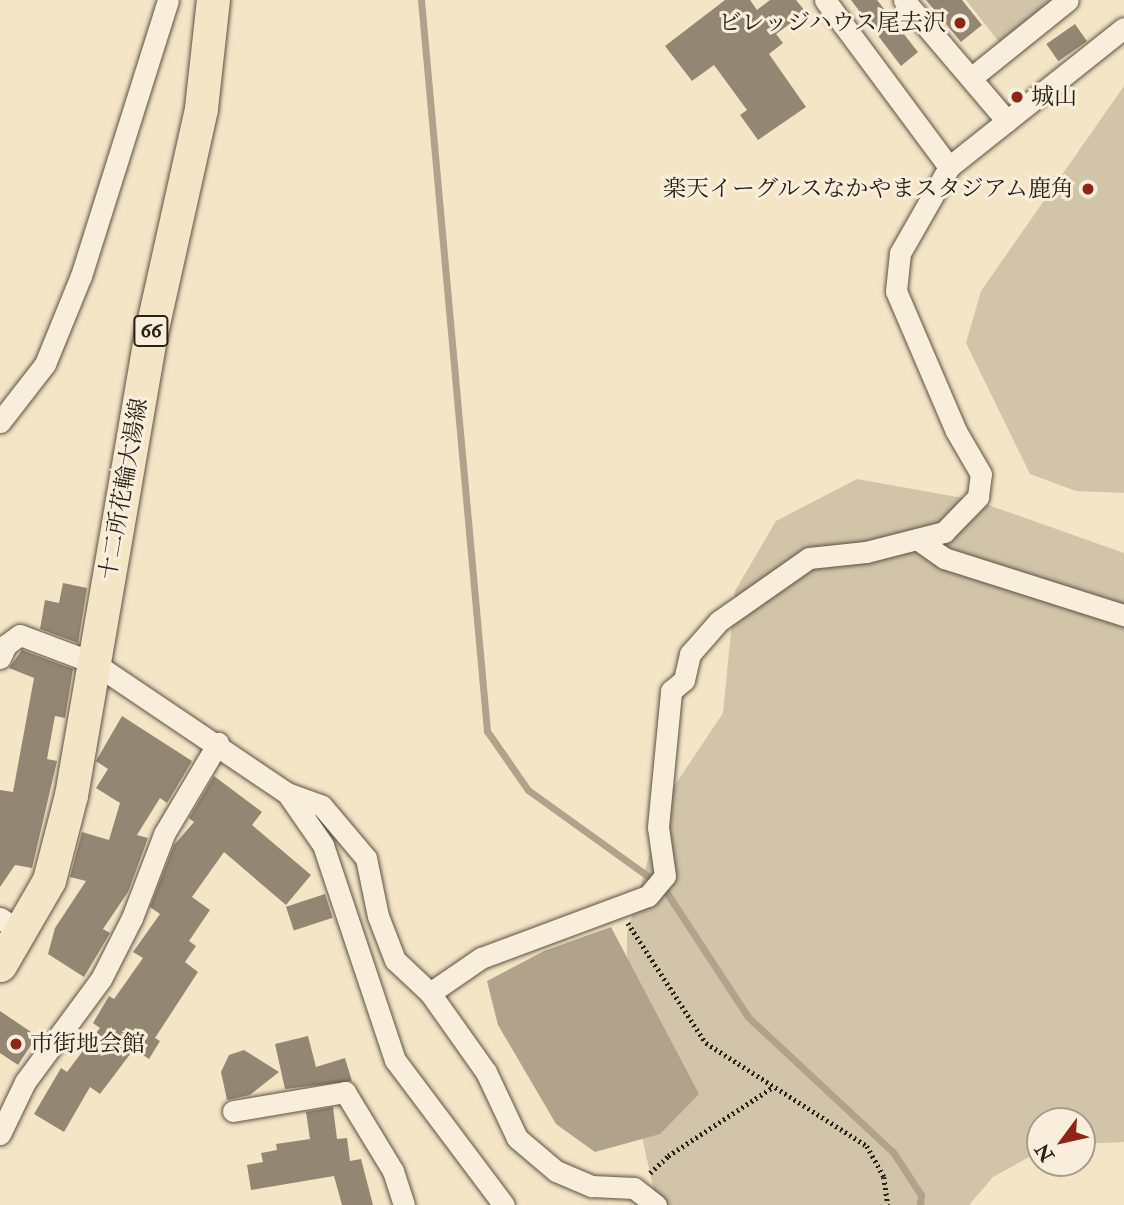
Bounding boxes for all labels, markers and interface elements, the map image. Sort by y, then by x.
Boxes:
place label: ビレッジハウス尾去沢 [716,9,946,37]
marker: ビレッジハウス尾去沢 [952,15,968,31]
place label: 城山 [1031,83,1077,111]
marker: 城山 [1009,89,1025,105]
place label: 楽天イーグルスなかやまスタジアム鹿角 [660,175,1074,203]
marker: 楽天イーグルスなかやまスタジアム鹿角 [1080,181,1096,197]
road number: 66 [132,314,170,348]
street label: 十二所花輪大湯線 [94,396,154,582]
place label: 市街地会館 [30,1030,145,1058]
marker: 市街地会館 [8,1036,24,1052]
north arrow [1026,1107,1096,1177]
text: N [1030,1139,1060,1166]

